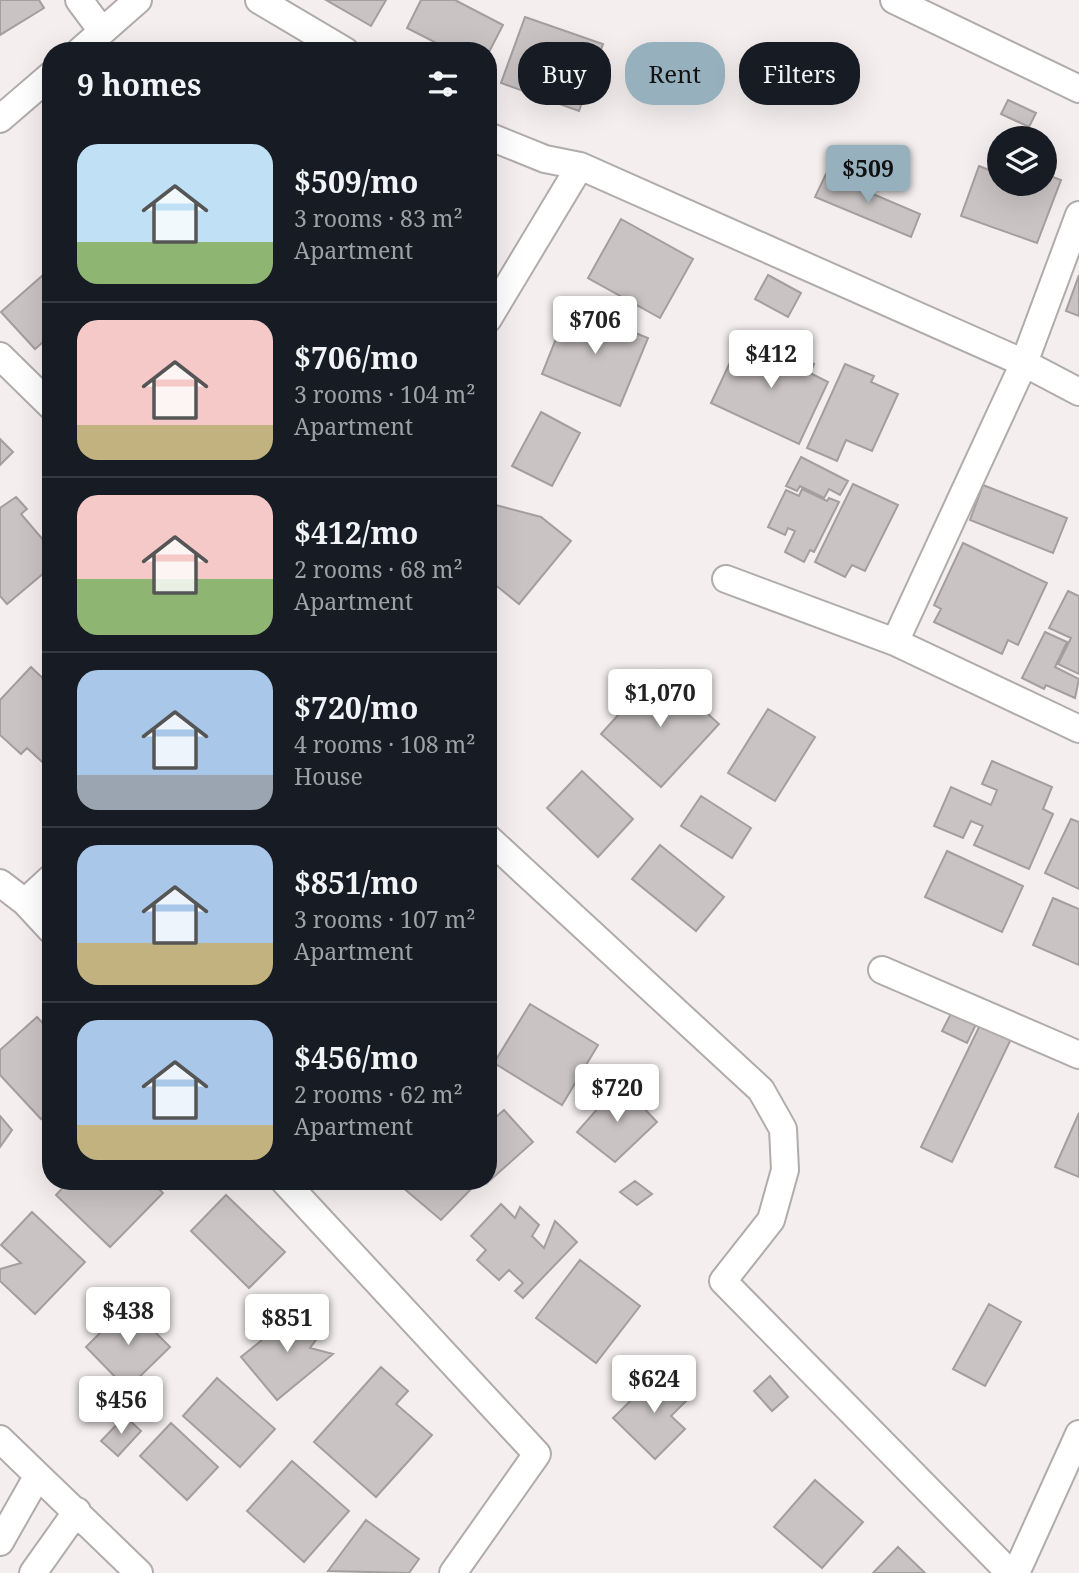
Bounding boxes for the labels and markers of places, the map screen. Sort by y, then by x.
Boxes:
pin: $509 [827,146,909,205]
pin: $706 [554,296,636,356]
pin: $412 [730,330,812,390]
pin: $1,070 [603,670,717,729]
pin: $720 [576,1064,658,1124]
pin: $438 [87,1288,169,1347]
pin: $851 [246,1294,328,1354]
pin: $624 [613,1356,695,1415]
pin: $456 [80,1376,162,1436]

